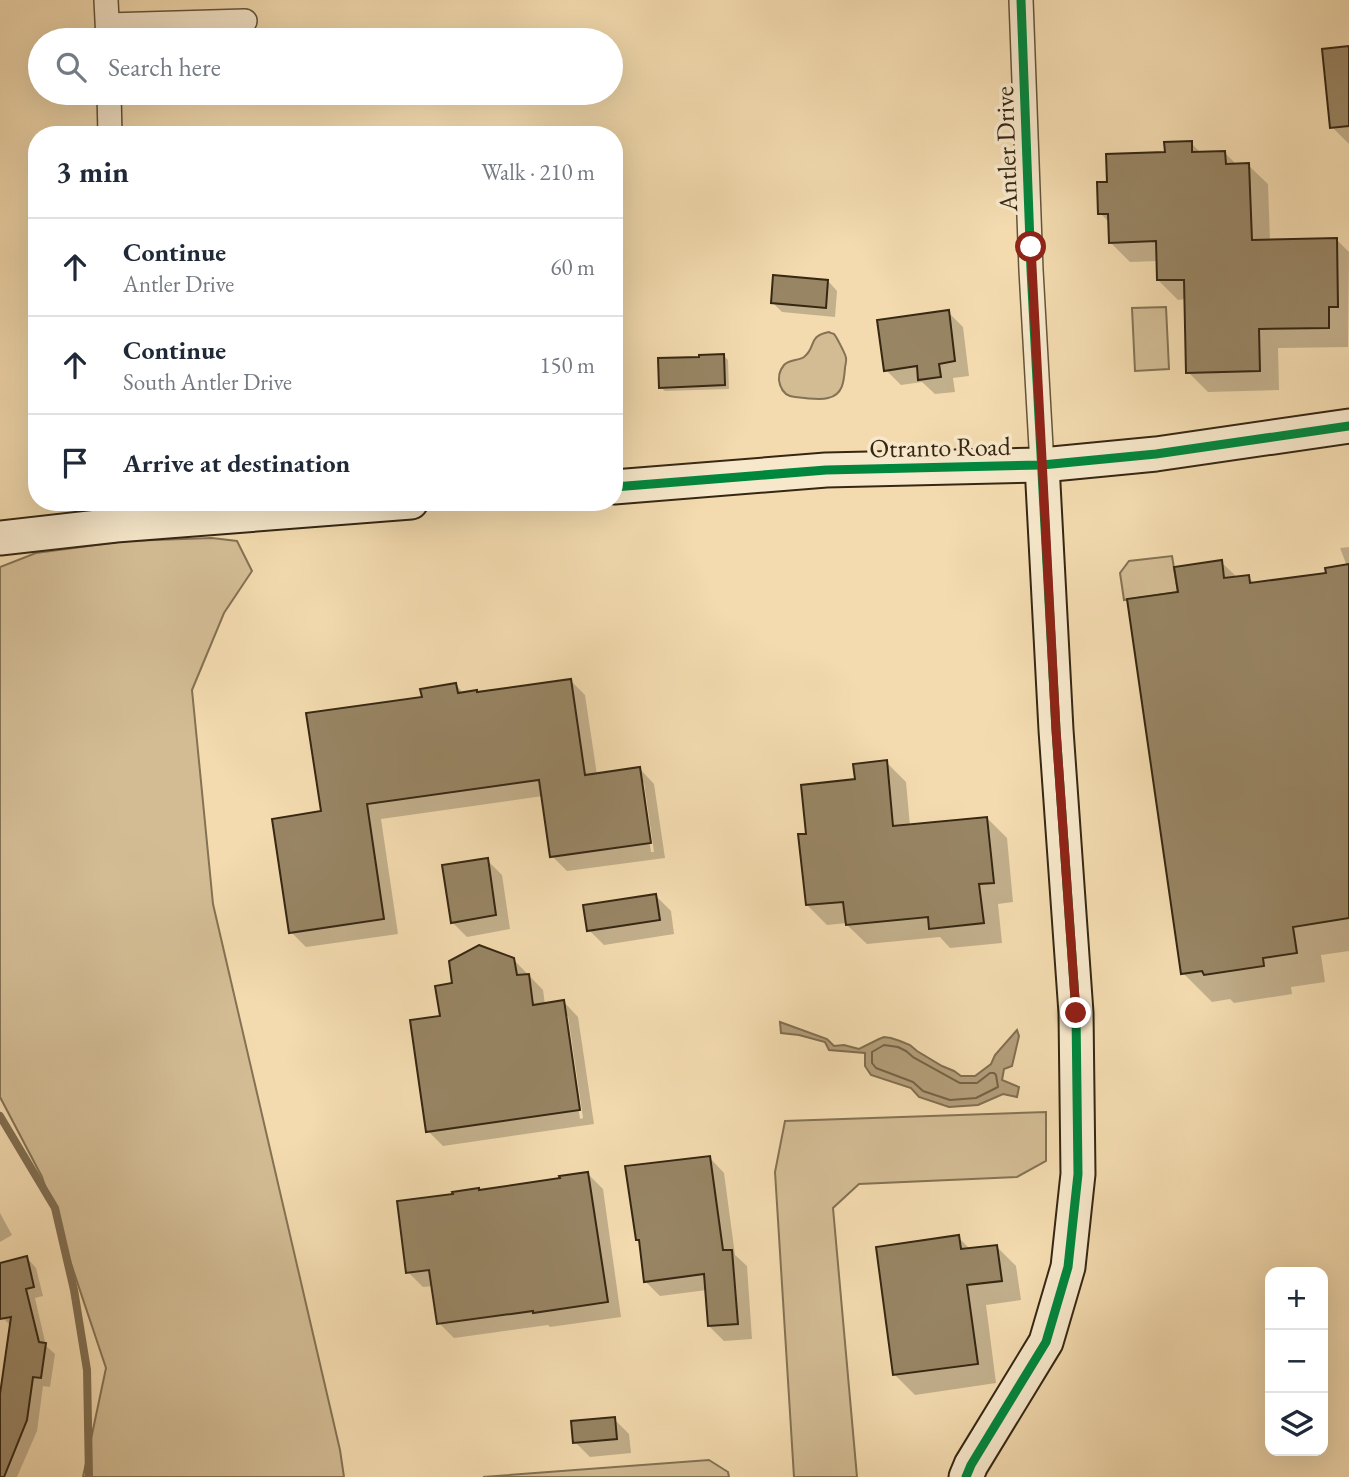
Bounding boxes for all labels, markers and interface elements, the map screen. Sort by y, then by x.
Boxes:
search box [28,28,623,105]
icon: search [52,48,90,86]
text: Search here [108,50,221,84]
street label: Antler Drive [987,86,1025,213]
text: 3 min [56,152,129,191]
text: Walk · 210 m [481,157,595,187]
route start [1015,231,1046,262]
text: Continue [123,235,226,269]
icon: ahead [56,248,94,286]
text: 60 m [550,252,595,282]
text: Antler Drive [123,269,234,299]
text: Continue [123,333,226,367]
icon: ahead [56,346,94,384]
text: 150 m [539,350,595,380]
text: South Antler Drive [123,367,292,397]
street label: Otranto Road [869,429,1012,465]
icon: arrive [56,444,94,482]
text: Arrive at destination [123,446,350,480]
route end [1060,997,1091,1028]
map controls [1265,1267,1328,1456]
button: + [1265,1267,1328,1330]
button: − [1265,1330,1328,1393]
button: layers [1265,1393,1328,1456]

